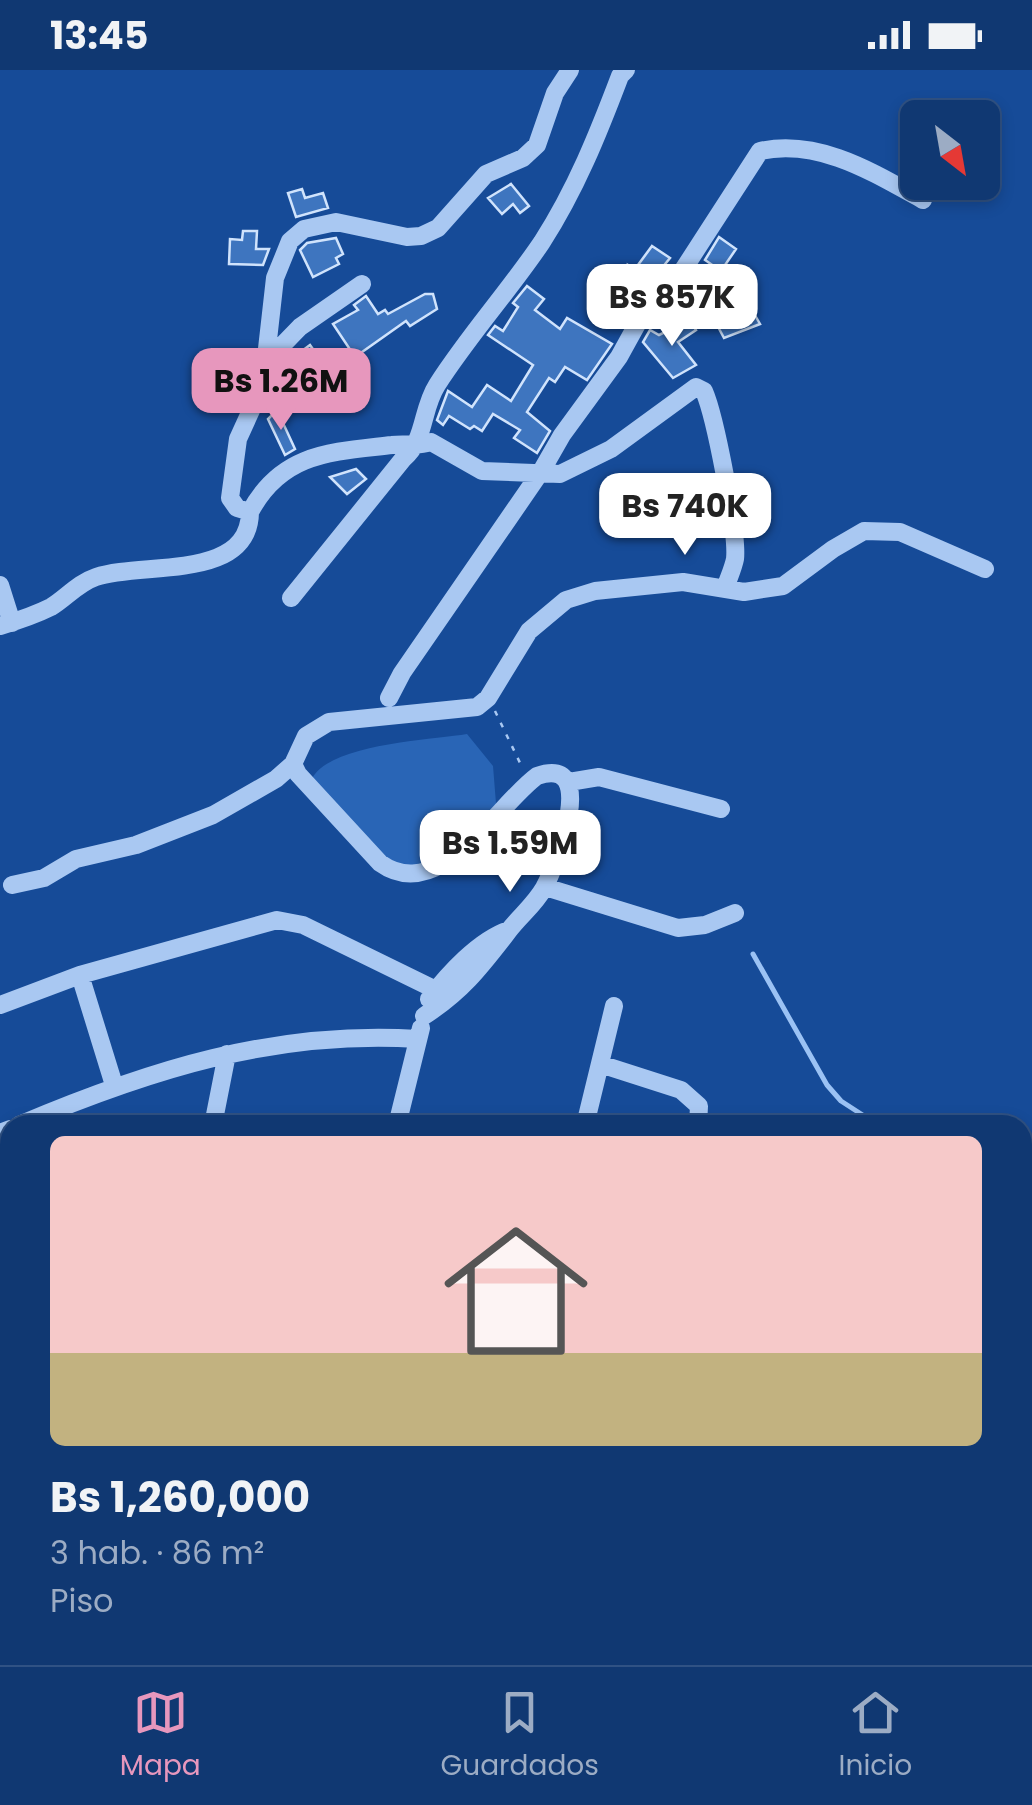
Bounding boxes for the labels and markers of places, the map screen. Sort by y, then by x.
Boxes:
pin: Bs 857K [580,264,764,349]
pin: Bs 1.26M [178,348,384,433]
pin: Bs 740K [593,473,777,558]
pin: Bs 1.59M [407,810,613,895]

